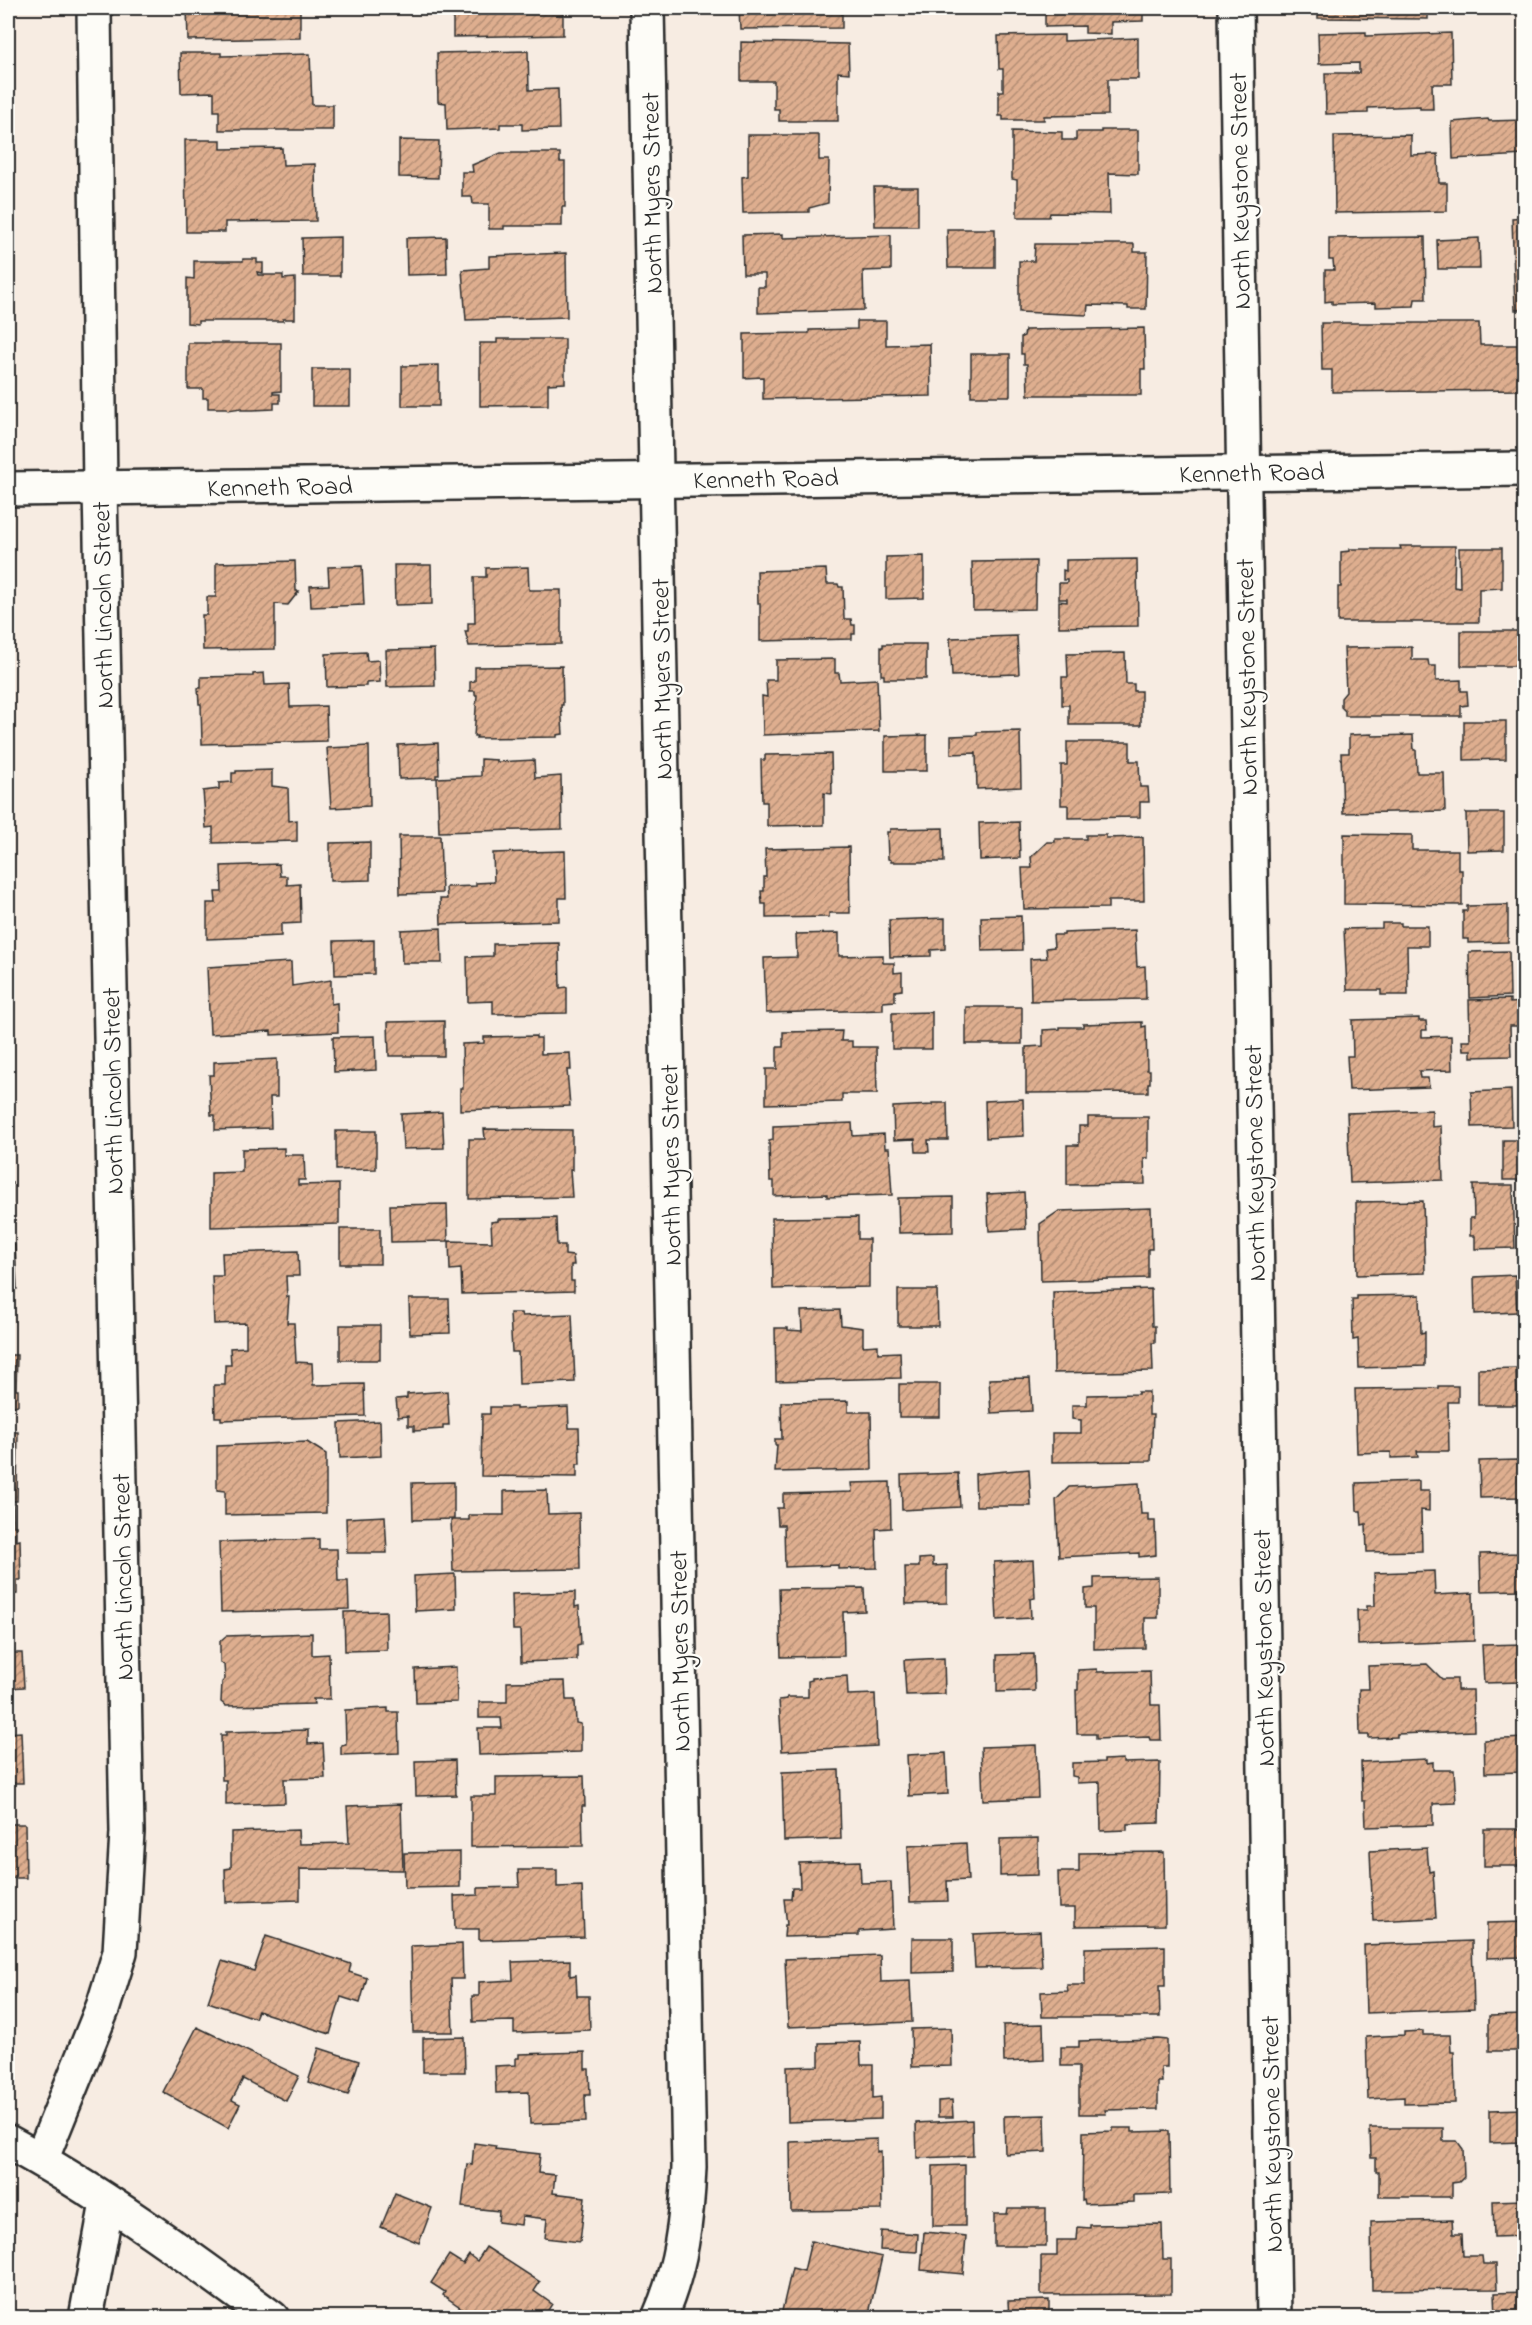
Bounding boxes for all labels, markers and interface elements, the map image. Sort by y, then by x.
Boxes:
street label: North Keystone Street [1221,72,1263,310]
street label: North Myers Street [633,91,675,294]
street label: Kenneth Road [1179,455,1326,495]
street label: Kenneth Road [693,461,840,501]
street label: Kenneth Road [207,469,354,509]
street label: North Lincoln Street [84,501,126,709]
street label: North Keystone Street [1228,558,1270,796]
street label: North Myers Street [643,577,685,780]
street label: North Lincoln Street [94,987,136,1195]
street label: North Keystone Street [1236,1044,1278,1282]
street label: North Myers Street [652,1063,694,1266]
street label: North Lincoln Street [104,1473,146,1681]
street label: North Keystone Street [1245,1529,1287,1767]
street label: North Myers Street [661,1549,703,1752]
street label: North Keystone Street [1253,2015,1295,2253]

